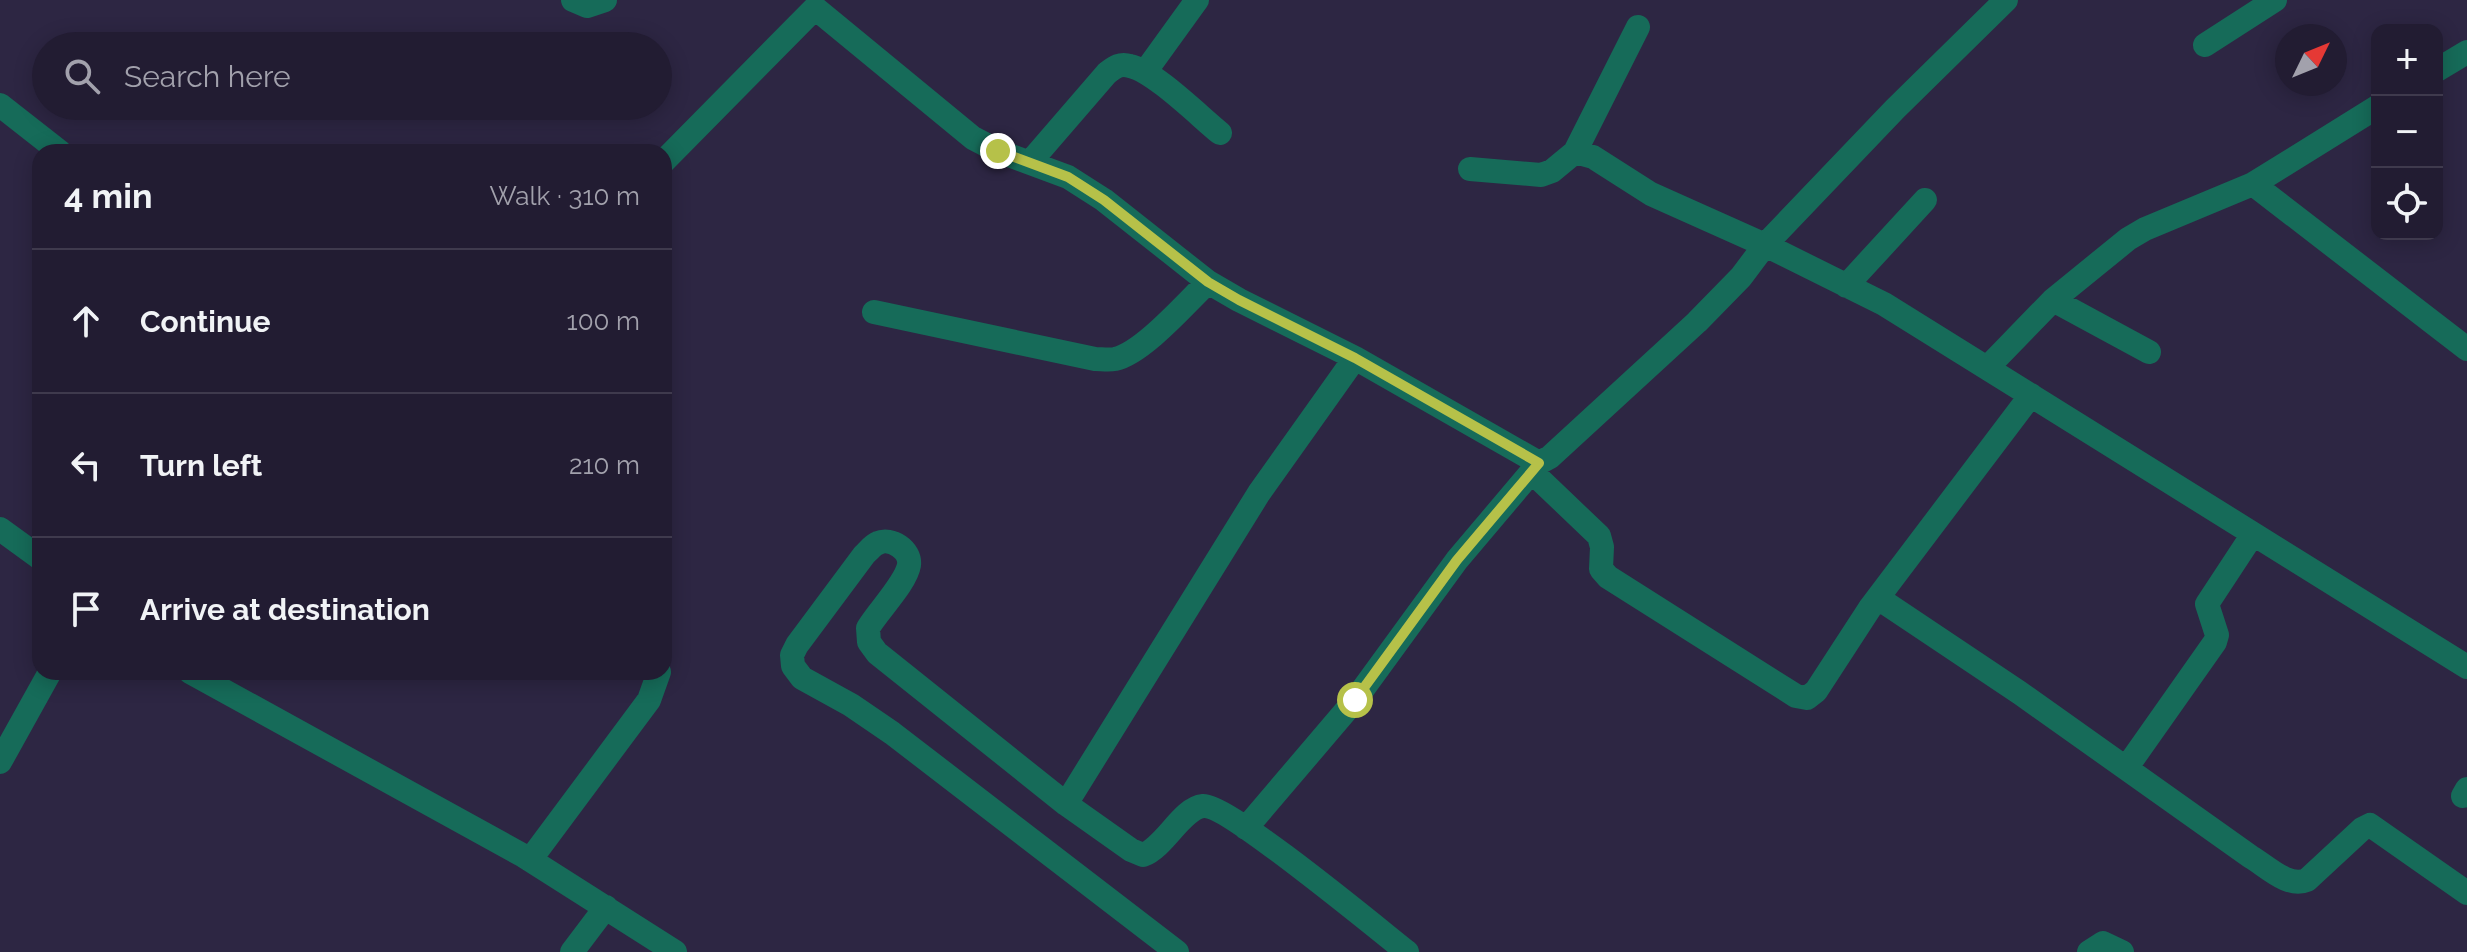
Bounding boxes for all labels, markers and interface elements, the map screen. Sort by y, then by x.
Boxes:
north arrow [2275,24,2347,96]
map controls [2371,24,2443,240]
button: + [2371,24,2443,96]
search box [32,32,672,120]
icon: search [60,54,104,98]
text: Search here [124,59,291,94]
button: − [2371,96,2443,168]
route end [980,133,1016,169]
button: locate [2371,168,2443,240]
text: 4 min [64,176,152,216]
text: Walk · 310 m [490,181,640,211]
icon: ahead [64,299,108,343]
text: Continue [140,304,271,339]
text: 100 m [567,306,640,336]
icon: left [64,443,108,487]
text: Turn left [140,448,262,483]
text: 210 m [569,450,640,480]
icon: arrive [64,587,108,631]
text: Arrive at destination [140,592,430,627]
route start [1337,682,1373,718]

